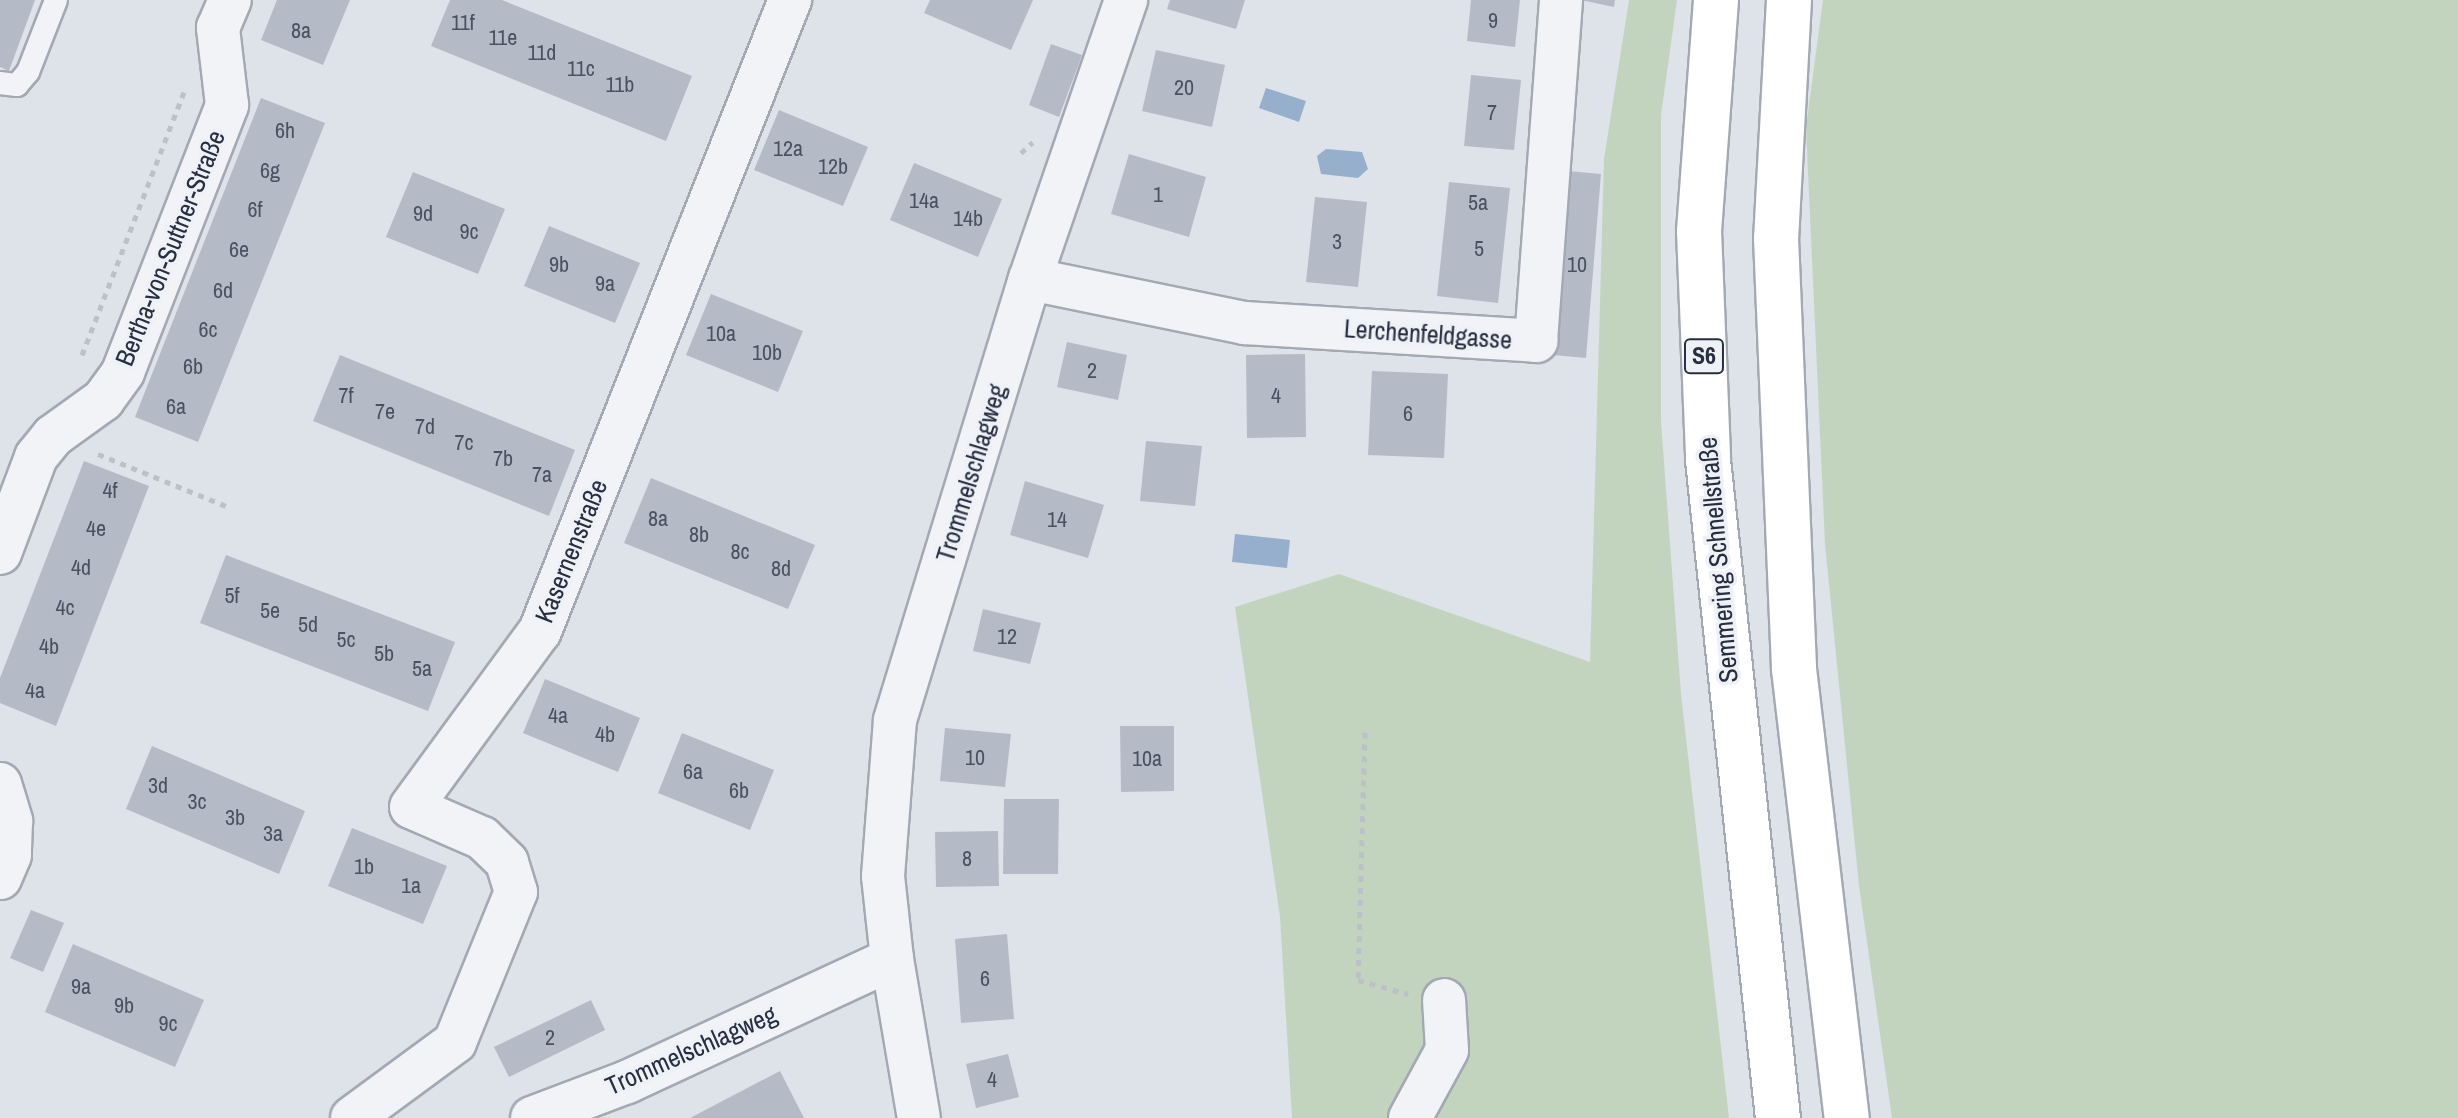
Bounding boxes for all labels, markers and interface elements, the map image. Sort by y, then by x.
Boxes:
house number: 9 [1488,8,1498,34]
house number: 11f [451,10,475,36]
house number: 8a [291,18,311,44]
house number: 11e [489,25,517,51]
house number: 11d [528,40,556,66]
house number: 11c [567,56,595,82]
house number: 11b [606,72,634,98]
house number: 20 [1174,75,1194,101]
house number: 7 [1487,100,1497,126]
house number: 6h [275,118,295,144]
street label: Bertha-von-Suttner-Straße [108,126,232,370]
house number: 12a [773,136,803,162]
house number: 12b [818,154,848,180]
house number: 6g [260,158,280,184]
house number: 1 [1153,182,1163,208]
house number: 14a [909,188,939,214]
house number: 5a [1468,190,1488,216]
house number: 6f [247,197,263,223]
house number: 9d [413,201,433,227]
house number: 14b [953,206,983,232]
house number: 9c [459,219,479,245]
house number: 3 [1332,229,1342,255]
house number: 5 [1474,236,1484,262]
house number: 6e [229,237,249,263]
house number: 9b [549,252,569,278]
house number: 10 [1567,252,1587,278]
house number: 9a [595,271,615,297]
house number: 6d [213,278,233,304]
street label: Lerchenfeldgasse [1343,313,1513,355]
house number: 6c [198,317,218,343]
house number: 10a [706,321,736,347]
road number: S6 [1682,336,1726,376]
house number: 10b [752,340,782,366]
house number: 6b [183,354,203,380]
house number: 2 [1087,358,1097,384]
street label: Trommelschlagweg [929,380,1013,566]
house number: 7f [338,383,354,409]
house number: 4 [1271,383,1281,409]
house number: 6a [166,394,186,420]
house number: 7e [375,399,395,425]
house number: 6 [1403,401,1413,427]
house number: 7d [415,414,435,440]
house number: 7c [454,430,474,456]
street label: Semmering Schnellstraße [1692,436,1744,684]
house number: 7b [493,446,513,472]
house number: 7a [532,462,552,488]
street label: Kasernenstraße [528,475,614,627]
house number: 4f [102,478,118,504]
house number: 8a [648,506,668,532]
house number: 14 [1047,507,1067,533]
house number: 4e [86,516,106,542]
house number: 8b [689,522,709,548]
house number: 8c [730,539,750,565]
house number: 4d [71,555,91,581]
house number: 8d [771,556,791,582]
house number: 5f [224,583,240,609]
house number: 4c [55,595,75,621]
house number: 5e [260,598,280,624]
house number: 5d [298,612,318,638]
house number: 12 [997,624,1017,650]
house number: 5c [336,627,356,653]
house number: 4b [39,634,59,660]
house number: 5b [374,641,394,667]
house number: 5a [412,656,432,682]
house number: 4a [25,678,45,704]
house number: 4a [548,703,568,729]
house number: 4b [595,722,615,748]
house number: 10 [965,745,985,771]
house number: 10a [1132,746,1162,772]
house number: 6a [683,759,703,785]
house number: 3d [148,773,168,799]
house number: 6b [729,778,749,804]
house number: 3c [187,789,207,815]
house number: 3b [225,805,245,831]
house number: 3a [263,821,283,847]
house number: 8 [962,846,972,872]
house number: 1b [354,854,374,880]
house number: 1a [401,873,421,899]
house number: 6 [980,966,990,992]
house number: 9a [71,974,91,1000]
house number: 9b [114,993,134,1019]
street label: Trommelschlagweg [601,998,781,1102]
house number: 9c [158,1011,178,1037]
house number: 2 [545,1025,555,1051]
house number: 4 [987,1067,997,1093]

